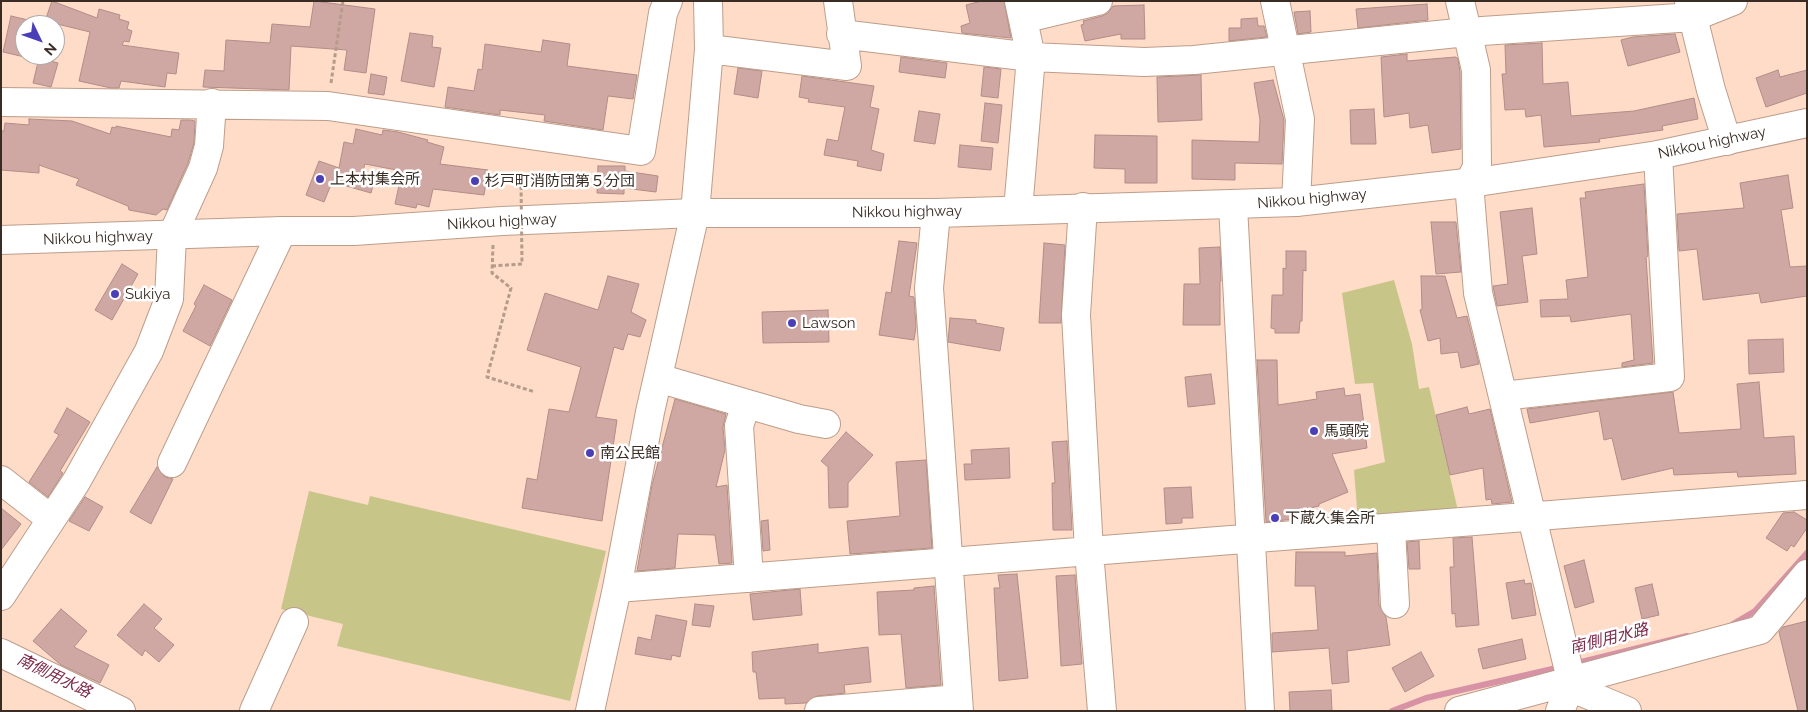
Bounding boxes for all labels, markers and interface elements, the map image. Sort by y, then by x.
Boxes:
north arrow [15,15,65,65]
text: N [41,40,60,59]
street label: Nikkou highway [1656,123,1768,163]
place label: 上本村集会所 [330,170,420,188]
place label: 杉戸町消防団第５分団 [485,172,635,190]
marker: 上本村集会所 [314,173,326,185]
marker: 杉戸町消防団第５分団 [469,175,481,187]
street label: Nikkou highway [1256,185,1368,213]
street label: Nikkou highway [852,202,962,222]
street label: Nikkou highway [447,210,557,234]
street label: Nikkou highway [43,227,153,249]
place label: Sukiya [125,285,170,303]
marker: Sukiya [109,288,121,300]
place label: Lawson [802,314,856,332]
marker: Lawson [786,317,798,329]
place label: 馬頭院 [1324,422,1369,440]
marker: 馬頭院 [1308,425,1320,437]
place label: 南公民館 [600,444,660,462]
marker: 南公民館 [584,447,596,459]
place label: 下蔵久集会所 [1285,509,1375,527]
marker: 下蔵久集会所 [1269,512,1281,524]
water label: 南側用水路 [1568,620,1650,658]
water label: 南側用水路 [14,650,94,702]

